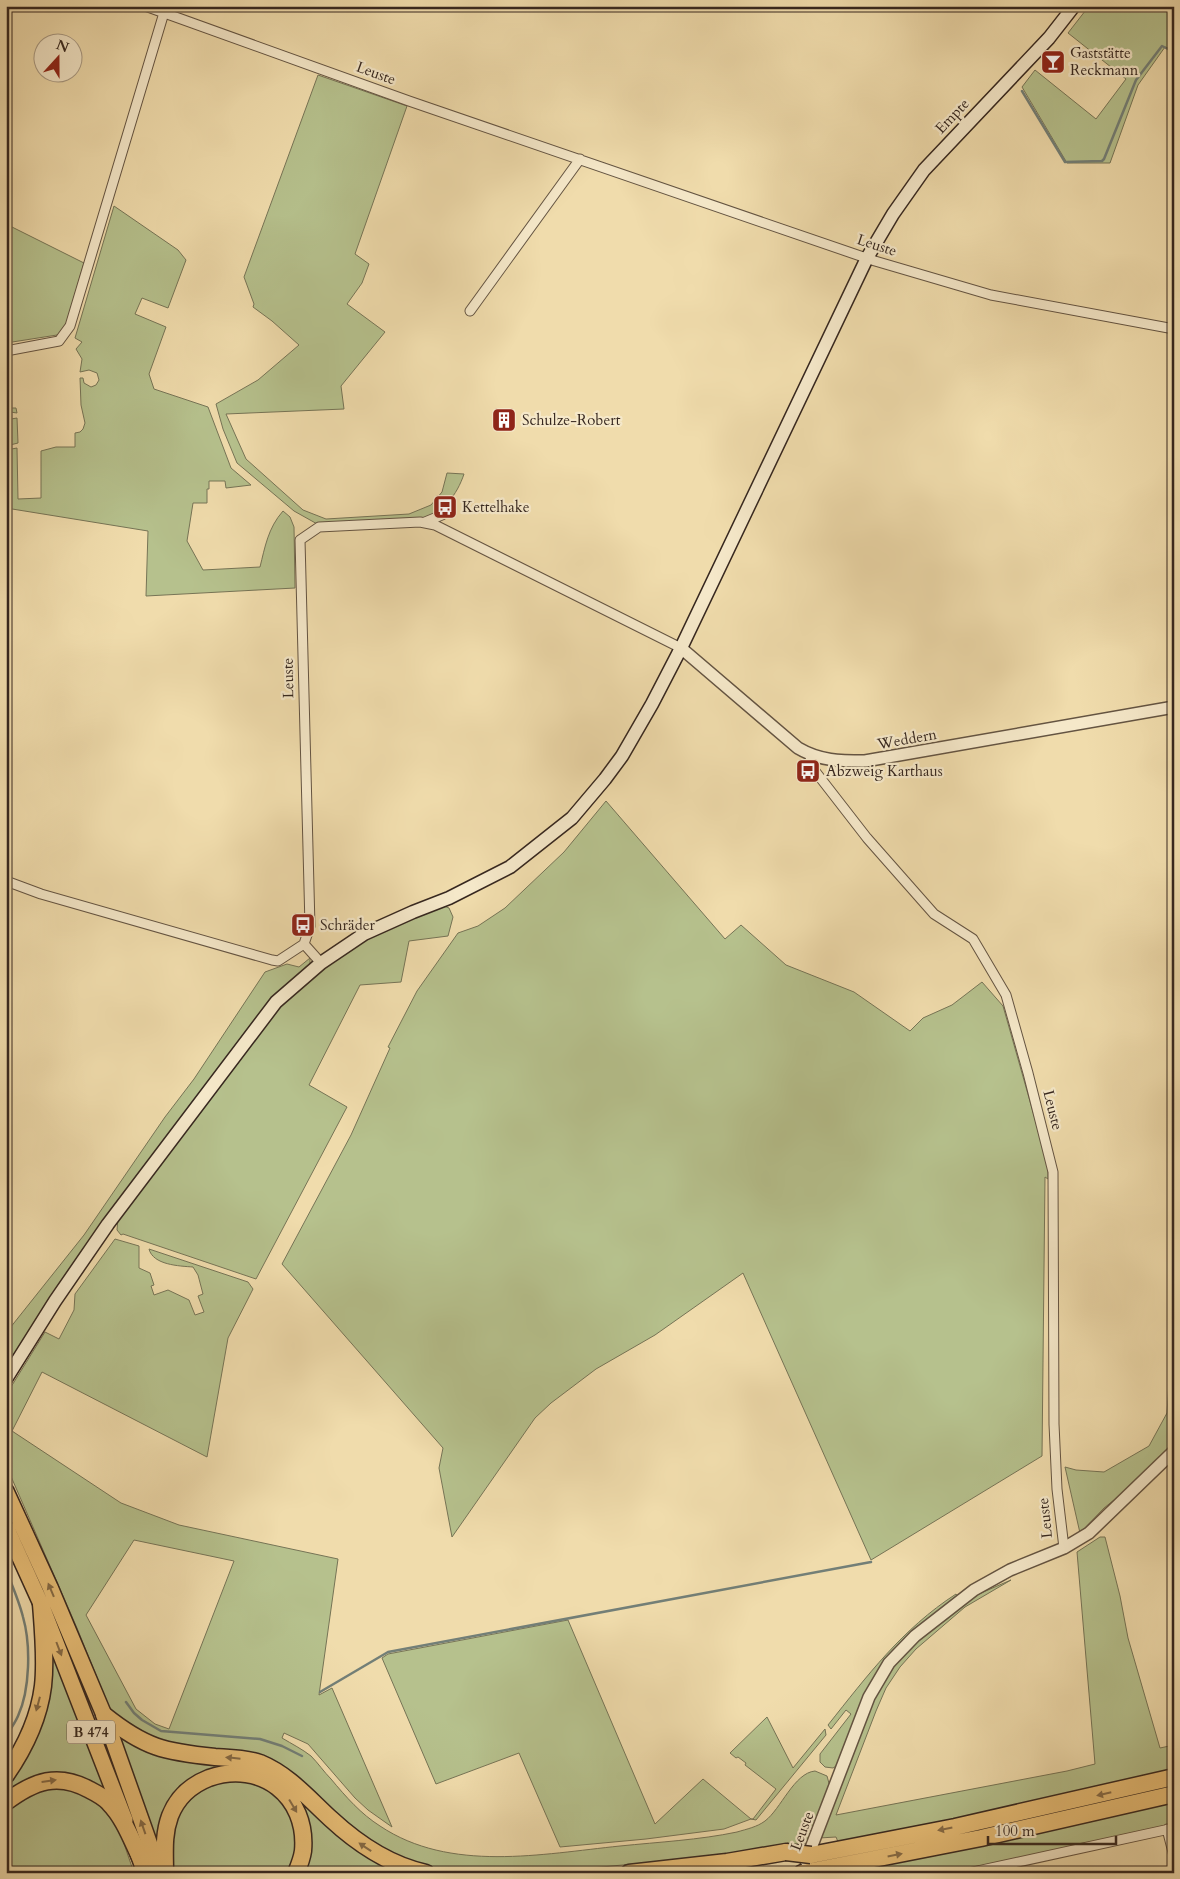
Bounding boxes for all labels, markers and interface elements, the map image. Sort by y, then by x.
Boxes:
north arrow [32,32,82,82]
text: N [53,35,72,57]
place label: Gaststätte Reckmann [1070,43,1139,80]
bar icon: Gaststätte Reckmann [1040,49,1066,75]
street label: Leuste [353,57,399,89]
street label: Empte [931,94,974,138]
street label: Leuste [855,229,900,261]
building icon: Schulze-Robert [491,407,517,433]
place label: Schulze-Robert [522,410,621,430]
bus stop icon: Kettelhake [432,494,458,520]
place label: Kettelhake [462,497,530,517]
street label: Leuste [278,657,298,699]
street label: Weddern [875,724,939,754]
bus stop icon: Abzweig Karthaus [795,758,821,784]
place label: Abzweig Karthaus [826,761,943,781]
bus stop icon: Schräder [290,912,316,938]
place label: Schräder [320,915,375,935]
street label: Leuste [1038,1088,1068,1132]
street label: Leuste [1033,1497,1057,1539]
one-way arrow [47,1583,55,1597]
one-way arrow [55,1642,63,1657]
one-way arrow [34,1697,42,1712]
road number: B 474 [67,1720,115,1744]
one-way arrow [225,1754,241,1762]
one-way arrow [41,1777,57,1785]
one-way arrow [1096,1790,1111,1798]
one-way arrow [289,1799,298,1812]
street label: Leuste [785,1808,819,1854]
scale bar [988,1814,1115,1846]
one-way arrow [139,1819,147,1834]
text: 100 m [995,1821,1035,1841]
one-way arrow [936,1826,952,1834]
one-way arrow [359,1842,372,1851]
one-way arrow [887,1851,902,1859]

